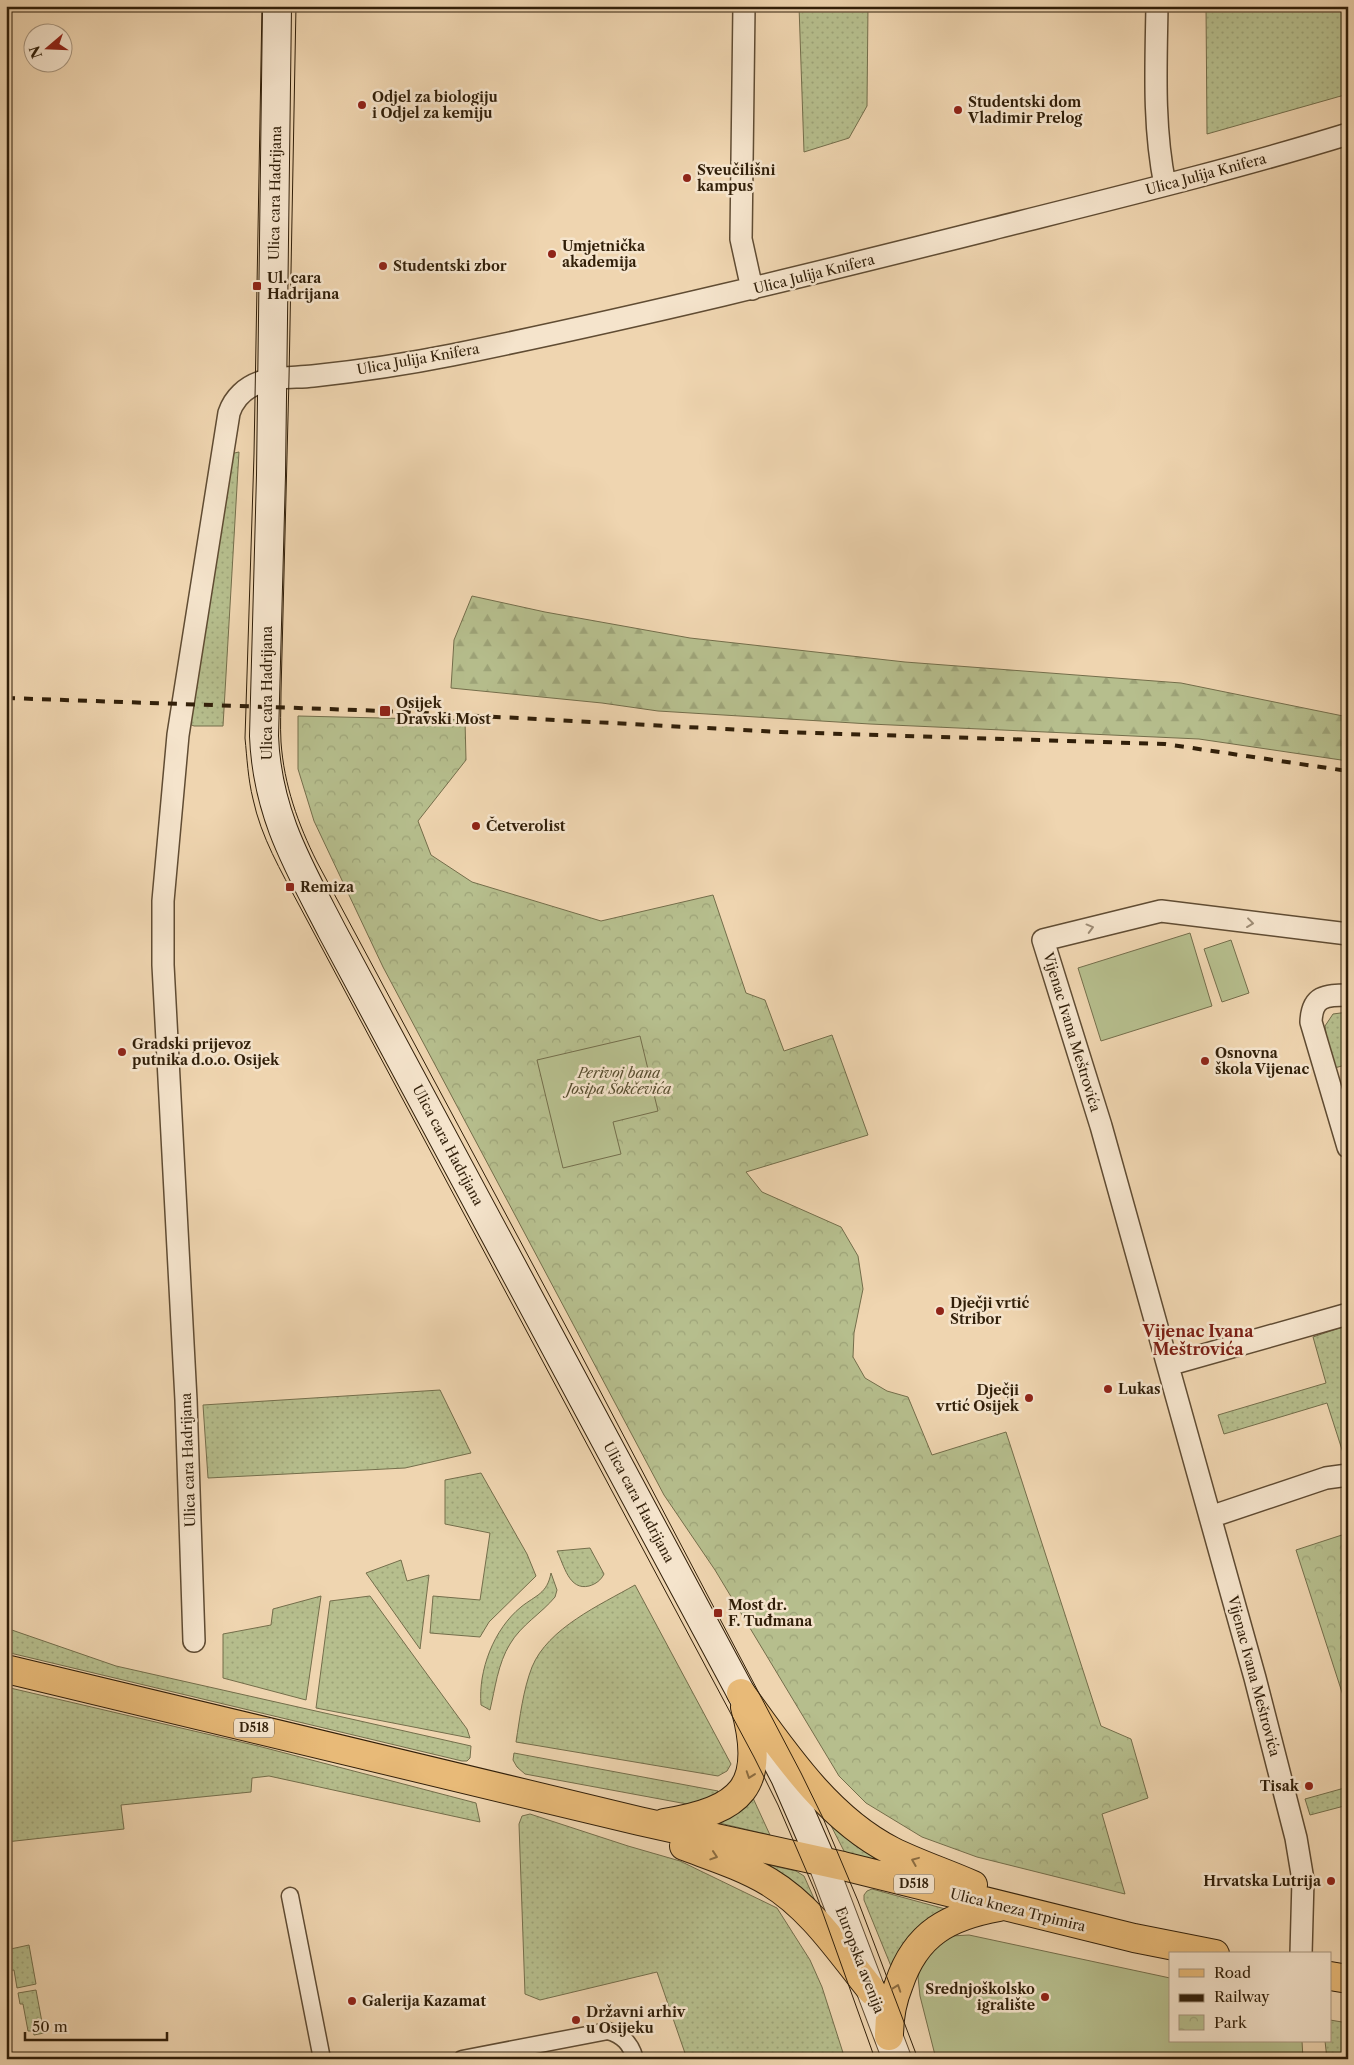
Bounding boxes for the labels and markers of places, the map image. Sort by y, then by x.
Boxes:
place label: Odjel za biologiju i Odjel za kemiju [372,88,498,122]
place label: Studentski dom Vladimir Prelog [967,93,1083,127]
marker: Odjel za biologiju i Odjel za kemiju [356,99,368,111]
marker: Studentski dom Vladimir Prelog [952,104,964,116]
place label: Sveučilišni kampus [697,161,775,195]
marker: Sveučilišni kampus [681,172,693,184]
place label: Umjetnička akademija [562,237,646,271]
marker: Umjetnička akademija [546,248,558,260]
place label: Studentski zbor [393,257,507,275]
marker: Studentski zbor [377,260,389,272]
place label: Ul. cara Hadrijana [267,269,340,303]
marker: Ul. cara Hadrijana [251,280,263,292]
place label: Osijek Dravski Most [396,694,491,728]
marker: Osijek Dravski Most [378,704,392,718]
place label: Četverolist [486,816,566,835]
marker: Četverolist [470,820,482,832]
place label: Remiza [300,878,355,896]
marker: Remiza [284,881,296,893]
place label: Gradski prijevoz putnika d.o.o. Osijek [132,1035,280,1069]
place label: Osnovna škola Vijenac [1215,1044,1309,1078]
marker: Gradski prijevoz putnika d.o.o. Osijek [116,1046,128,1058]
marker: Osnovna škola Vijenac [1199,1055,1211,1067]
place label: Dječji vrtić Stribor [950,1294,1029,1328]
marker: Dječji vrtić Stribor [934,1305,946,1317]
place label: Lukas [1118,1380,1161,1398]
place label: Dječji vrtić Osijek [935,1381,1020,1415]
marker: Lukas [1102,1383,1114,1395]
marker: Dječji vrtić Osijek [1023,1392,1035,1404]
place label: Most dr. F. Tuđmana [728,1596,813,1630]
marker: Most dr. F. Tuđmana [712,1607,724,1619]
place label: Tisak [1260,1777,1300,1795]
marker: Tisak [1303,1780,1315,1792]
place label: Hrvatska Lutrija [1203,1872,1322,1890]
marker: Hrvatska Lutrija [1325,1875,1337,1887]
place label: Srednjoškolsko igralište [925,1980,1035,2014]
marker: Srednjoškolsko igralište [1039,1991,1051,2003]
place label: Galerija Kazamat [362,1992,486,2010]
marker: Galerija Kazamat [346,1995,358,2007]
place label: Državni arhiv u Osijeku [586,2003,686,2037]
marker: Državni arhiv u Osijeku [570,2014,582,2026]

